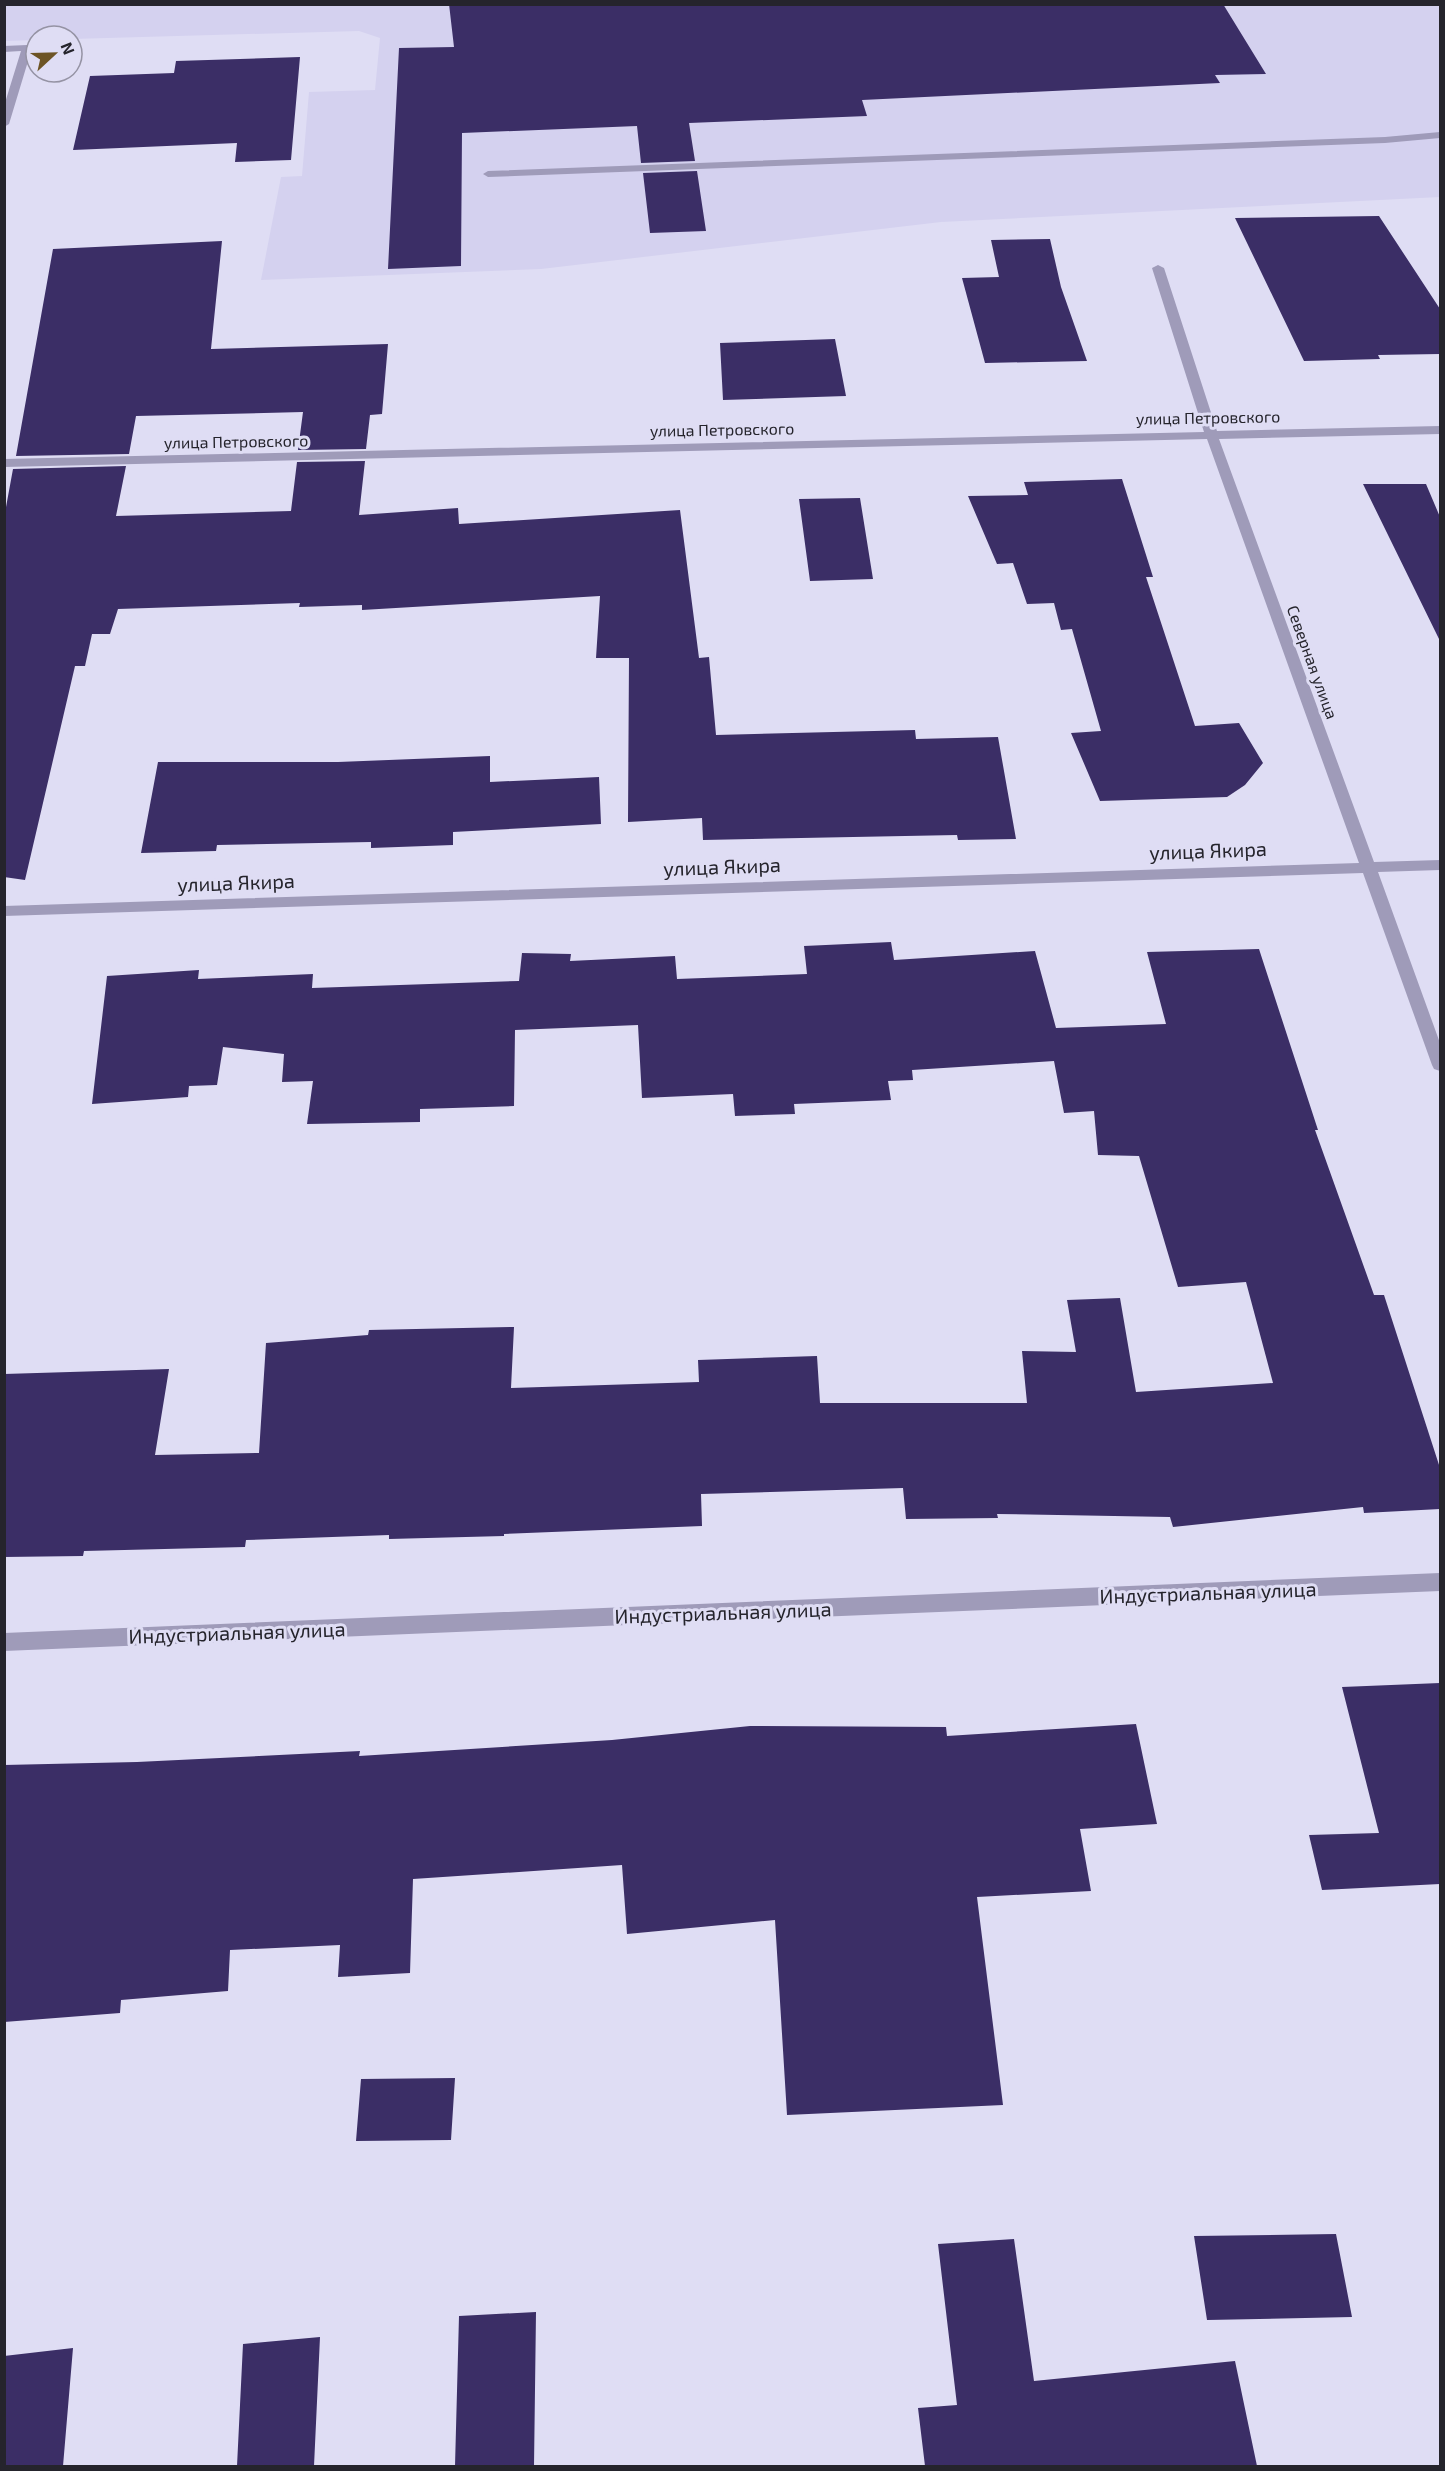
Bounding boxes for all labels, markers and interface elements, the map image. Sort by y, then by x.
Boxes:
north arrow [24,24,84,84]
text: N [57,39,79,57]
street label: улица Петровского [1136,406,1280,429]
street label: улица Петровского [650,418,794,441]
street label: улица Петровского [164,430,308,453]
street label: Северная улица [1283,603,1342,722]
street label: улица Якира [1149,836,1267,865]
street label: улица Якира [663,852,781,881]
street label: улица Якира [177,868,295,897]
street label: Индустриальная улица [1099,1576,1317,1609]
street label: Индустриальная улица [614,1596,832,1629]
street label: Индустриальная улица [128,1616,346,1649]

